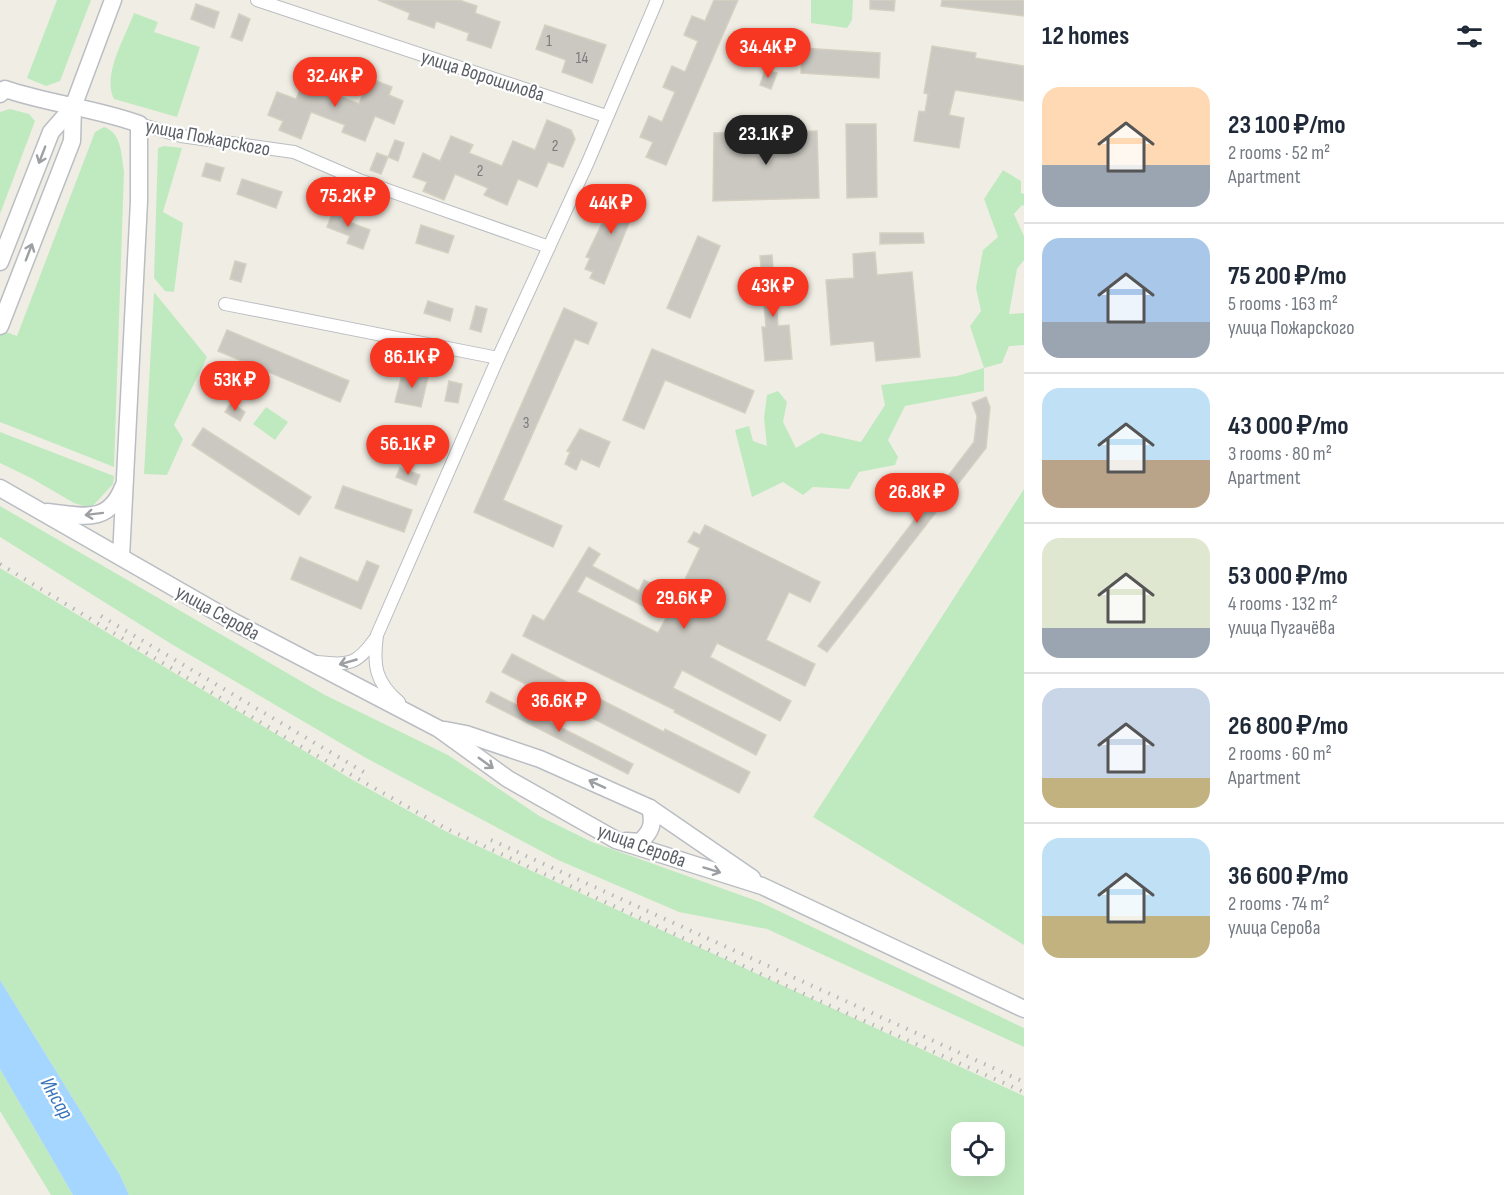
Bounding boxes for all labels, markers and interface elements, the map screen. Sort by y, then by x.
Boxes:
icon: filters [1453,20,1486,53]
text: 12 homes [1042,21,1129,52]
pin: 34.4K ₽ [713,28,823,79]
house number: 1 [546,32,552,51]
text: 34.4K ₽ [740,35,796,59]
street label: улица Ворошилова [418,45,547,107]
house number: 14 [576,49,588,68]
pin: 32.4K ₽ [280,57,390,108]
text: 32.4K ₽ [307,64,363,88]
text: 23 100 ₽/mo [1228,110,1346,141]
icon: home [1090,111,1162,183]
street label: улица Пожарского [143,114,272,162]
pin: 23.1K ₽ [711,115,821,166]
text: 23.1K ₽ [738,122,794,146]
house number: 2 [552,137,558,156]
text: 2 rooms · 52 m² [1228,141,1330,165]
one-way arrow [35,146,46,164]
house number: 2 [477,162,483,181]
text: Apartment [1228,165,1301,189]
pin: 75.2K ₽ [293,177,403,228]
text: 75.2K ₽ [320,184,376,208]
pin: 44K ₽ [569,184,653,235]
text: 44K ₽ [589,191,633,215]
one-way arrow [24,243,35,262]
text: 75 200 ₽/mo [1228,261,1347,292]
icon: home [1090,262,1162,334]
pin: 43K ₽ [731,267,815,318]
text: 43K ₽ [752,274,794,298]
text: 5 rooms · 163 m² [1228,292,1338,316]
text: улица Пожарского [1228,316,1355,340]
pin: 86.1K ₽ [357,338,467,389]
text: 86.1K ₽ [384,345,440,369]
pin: 53K ₽ [193,361,277,412]
text: 53K ₽ [214,368,256,392]
text: 43 000 ₽/mo [1228,411,1349,442]
icon: home [1090,412,1162,484]
house number: 3 [523,414,529,433]
pin: 56.1K ₽ [353,425,463,476]
text: 56.1K ₽ [380,432,436,456]
text: 3 rooms · 80 m² [1228,442,1332,466]
text: Apartment [1228,466,1301,490]
pin: 26.8K ₽ [862,473,972,524]
text: 26.8K ₽ [889,480,945,504]
one-way arrow [85,509,104,520]
text: 53 000 ₽/mo [1228,561,1348,592]
icon: home [1090,562,1162,634]
pin: 29.6K ₽ [629,579,739,630]
street label: улица Серова [171,580,264,646]
text: 29.6K ₽ [656,586,712,610]
text: 4 rooms · 132 m² [1228,592,1338,616]
text: улица Пугачёва [1228,616,1335,640]
one-way arrow [339,657,358,668]
pin: 36.6K ₽ [504,682,614,733]
text: 36.6K ₽ [531,689,587,713]
text: 26 800 ₽/mo [1228,711,1348,742]
icon: home [1090,712,1162,784]
text: 2 rooms · 60 m² [1228,742,1332,766]
one-way arrow [477,757,493,769]
text: Apartment [1228,766,1301,790]
one-way arrow [588,777,606,789]
street label: улица Серова [594,819,689,873]
text: 36 600 ₽/mo [1228,861,1349,892]
icon: home [1090,862,1162,934]
one-way arrow [702,865,721,876]
text: 2 rooms · 74 m² [1228,892,1329,916]
text: улица Серова [1228,916,1320,940]
water label: Инсар [35,1073,79,1124]
map controls [951,1122,1005,1176]
button: locate [951,1122,1005,1176]

